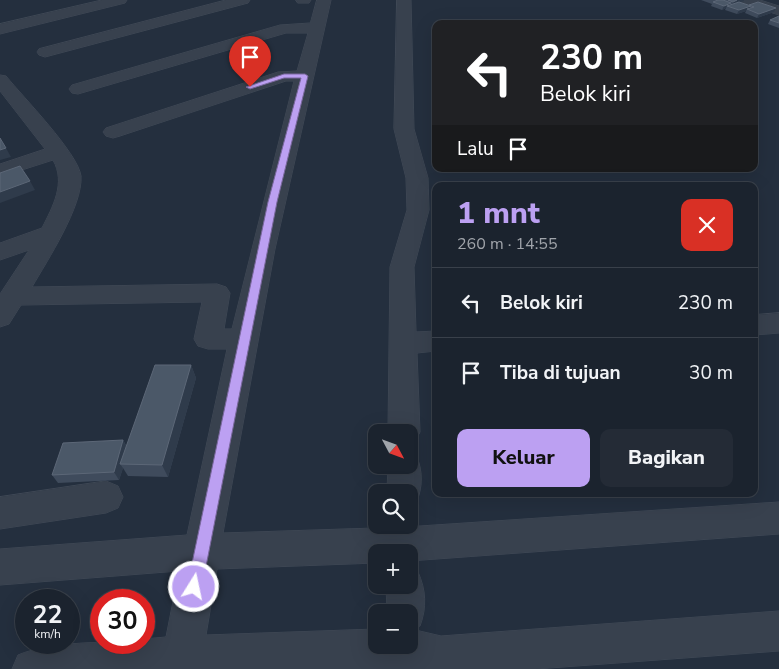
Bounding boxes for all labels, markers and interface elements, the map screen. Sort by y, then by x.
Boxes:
text: 230 m [540,34,643,81]
pin [229,36,271,87]
icon: left [457,40,522,105]
icon: arrive [236,43,264,71]
text: Belok kiri [540,79,631,109]
icon: arrive [504,135,532,163]
text: Lalu [457,136,494,162]
text: 1 mnt [457,193,540,234]
button: close [681,199,733,251]
text: 260 m · 14:55 [457,233,558,255]
icon: left [457,289,485,317]
text: Belok kiri [500,290,583,316]
text: 230 m [678,290,733,316]
icon: arrive [457,359,485,387]
text: Tiba di tujuan [500,360,621,386]
text: 30 m [689,360,733,386]
north arrow [368,424,418,474]
map controls [368,424,418,654]
button: Keluar [457,429,590,487]
button: Bagikan [600,429,733,487]
button: search [368,484,418,534]
button: + [368,544,418,594]
position arrow [167,560,219,612]
speed limit sign: 30 [90,589,155,654]
text: 22 [32,598,63,632]
button: − [368,604,418,654]
text: km/h [34,626,61,642]

